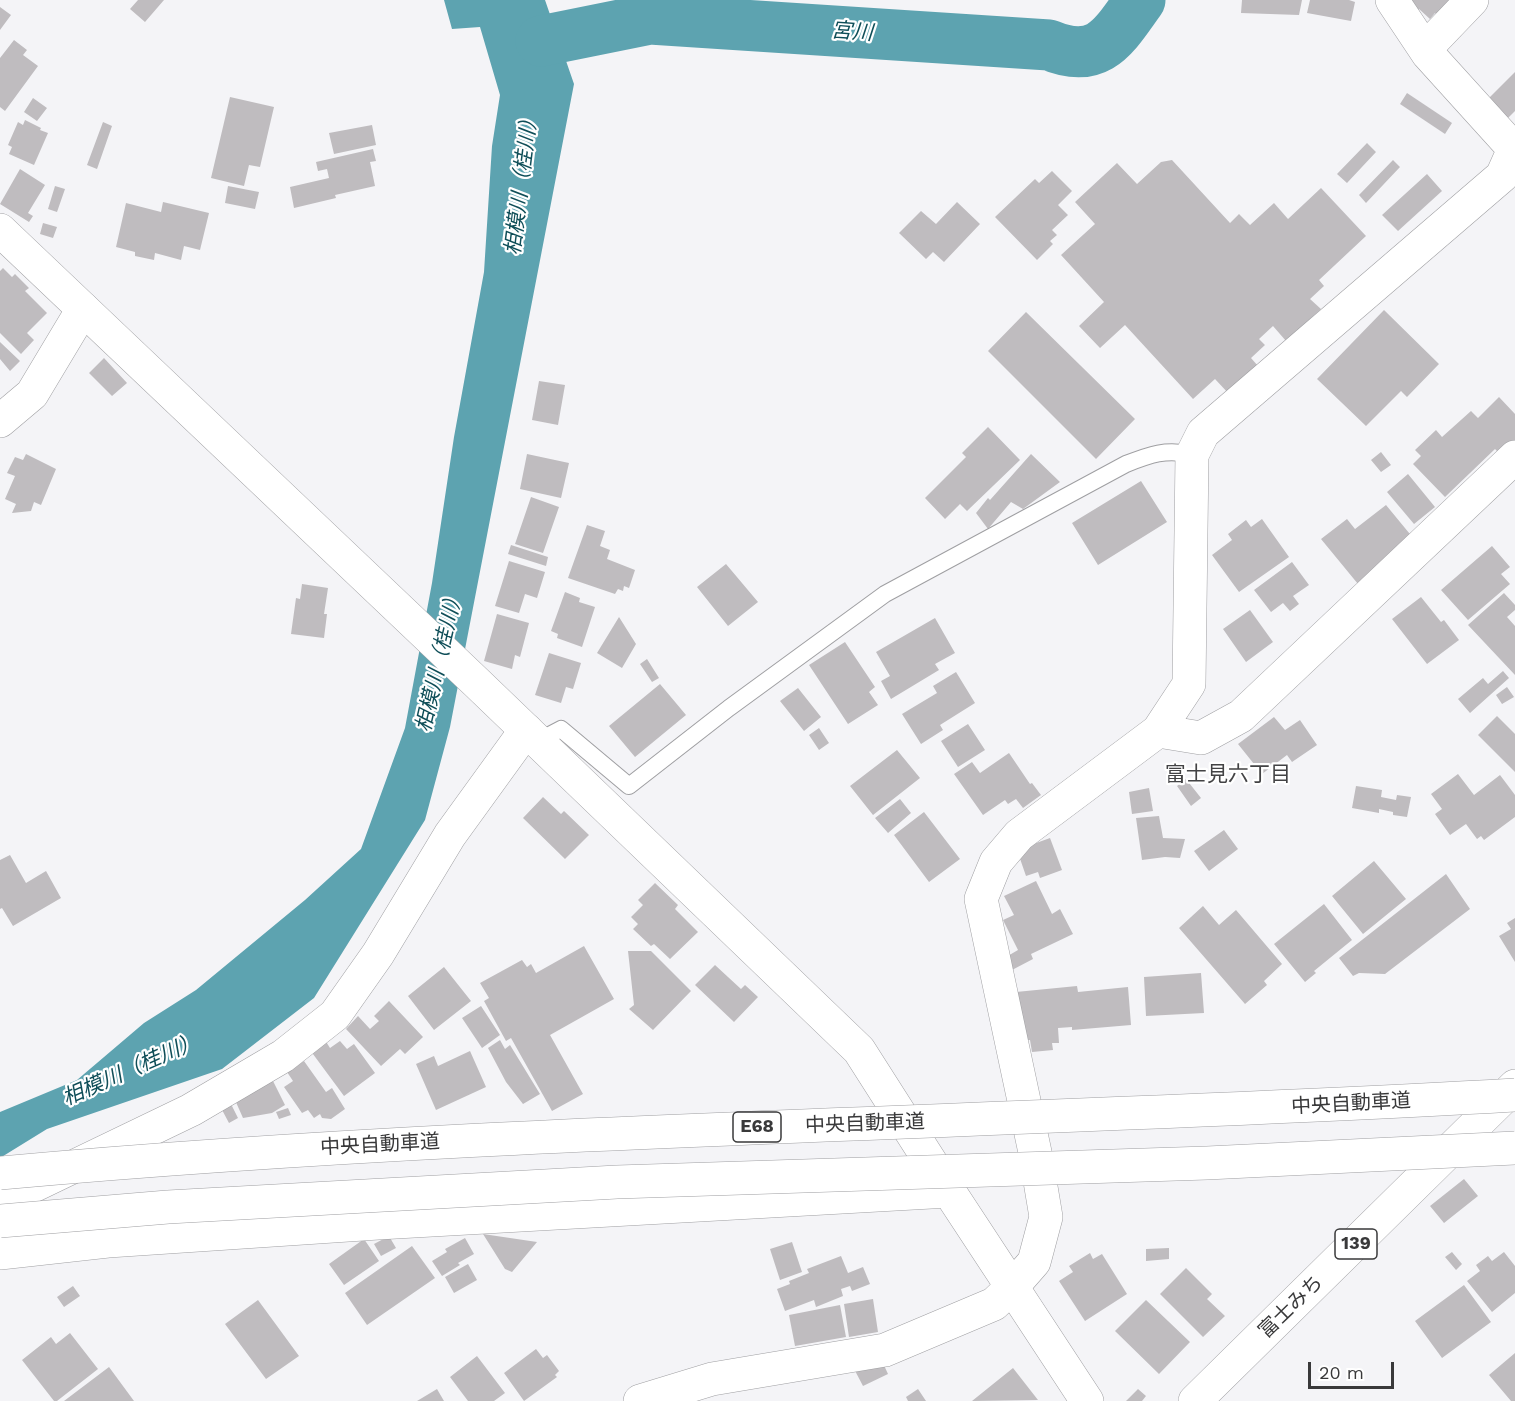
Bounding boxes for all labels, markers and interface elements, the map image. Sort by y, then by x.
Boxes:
water label: 宮川 [830,18,874,46]
water label: 相模川（桂川） [501,108,543,256]
water label: 相模川（桂川） [411,586,469,734]
district label: 富士見六丁目 [1165,762,1291,788]
water label: 相模川（桂川） [59,1029,203,1111]
street label: 中央自動車道 [1290,1089,1412,1119]
street label: 中央自動車道 [805,1110,925,1138]
road number: E68 [733,1112,781,1142]
street label: 中央自動車道 [319,1130,441,1160]
road number: 139 [1335,1229,1377,1259]
street label: 富士みち [1254,1271,1328,1343]
scale bar [1311,1350,1396,1388]
text: 20 m [1319,1362,1364,1383]

